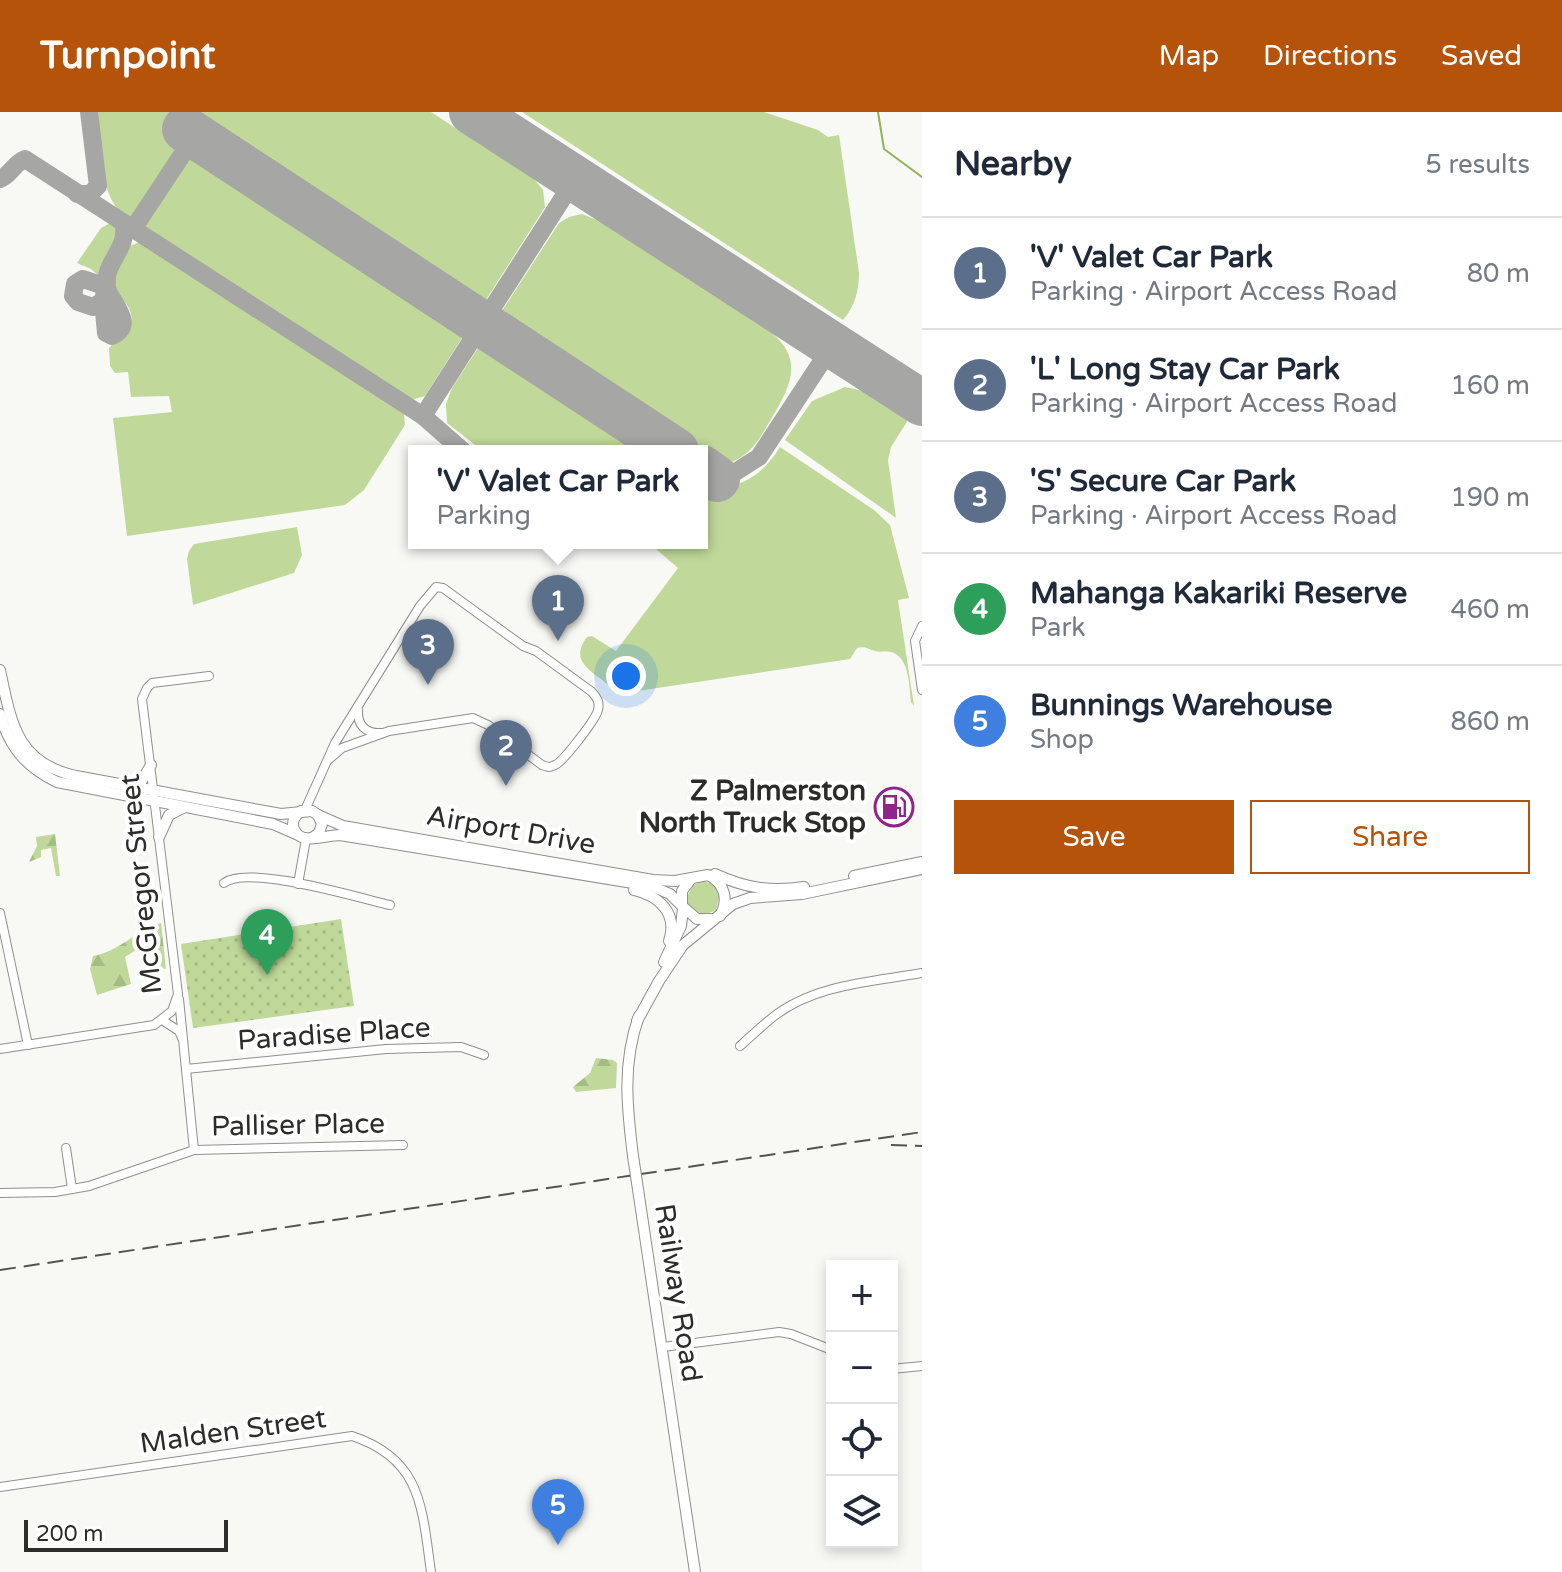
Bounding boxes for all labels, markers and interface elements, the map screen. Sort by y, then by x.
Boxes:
text: Turnpoint [40,33,215,79]
text: Map [1159,39,1219,73]
text: Directions [1263,39,1397,73]
text: Saved [1441,39,1522,73]
text: Nearby [954,144,1072,185]
text: 5 results [1425,149,1530,180]
text: 'V' Valet Car Park [1030,239,1273,276]
text: 1 [972,258,988,289]
text: 80 m [1467,258,1530,289]
text: Parking · Airport Access Road [1030,276,1397,307]
text: 'L' Long Stay Car Park [1030,351,1340,388]
text: 2 [972,370,988,401]
text: 160 m [1450,370,1530,401]
text: Parking · Airport Access Road [1030,388,1397,419]
popup [408,445,708,549]
text: 'V' Valet Car Park [437,463,679,500]
text: 'S' Secure Car Park [1030,463,1296,500]
text: 3 [972,482,988,513]
text: 190 m [1450,482,1530,513]
text: Parking [437,500,531,531]
text: Parking · Airport Access Road [1030,500,1397,531]
pin: 1 [532,575,584,641]
text: Mahanga Kakariki Reserve [1030,575,1407,612]
text: 4 [972,594,988,625]
text: 460 m [1450,594,1530,625]
text: Park [1030,612,1086,643]
pin: 3 [402,619,454,685]
your location [606,656,646,696]
text: Bunnings Warehouse [1030,687,1332,724]
text: 5 [972,706,988,737]
text: 860 m [1450,706,1530,737]
pin: 2 [480,720,532,786]
text: Shop [1030,724,1094,755]
street label: McGregor Street [112,772,169,996]
place label: Z Palmerston North Truck Stop [639,774,866,840]
fuel station icon: Z Palmerston North Truck Stop [873,786,915,828]
street label: Airport Drive [424,798,598,862]
button: Save [954,800,1234,874]
button: Share [1250,800,1530,874]
pin: 4 [241,909,293,975]
street label: Paradise Place [236,1010,432,1058]
street label: Palliser Place [211,1106,385,1144]
street label: Railway Road [647,1202,709,1384]
map controls [826,1260,898,1548]
button: + [826,1260,898,1332]
button: − [826,1332,898,1404]
street label: Malden Street [138,1401,329,1461]
button: locate [826,1404,898,1476]
button: layers [826,1476,898,1548]
pin: 5 [532,1479,584,1545]
scale bar [24,1516,228,1552]
text: 200 m [36,1521,103,1547]

